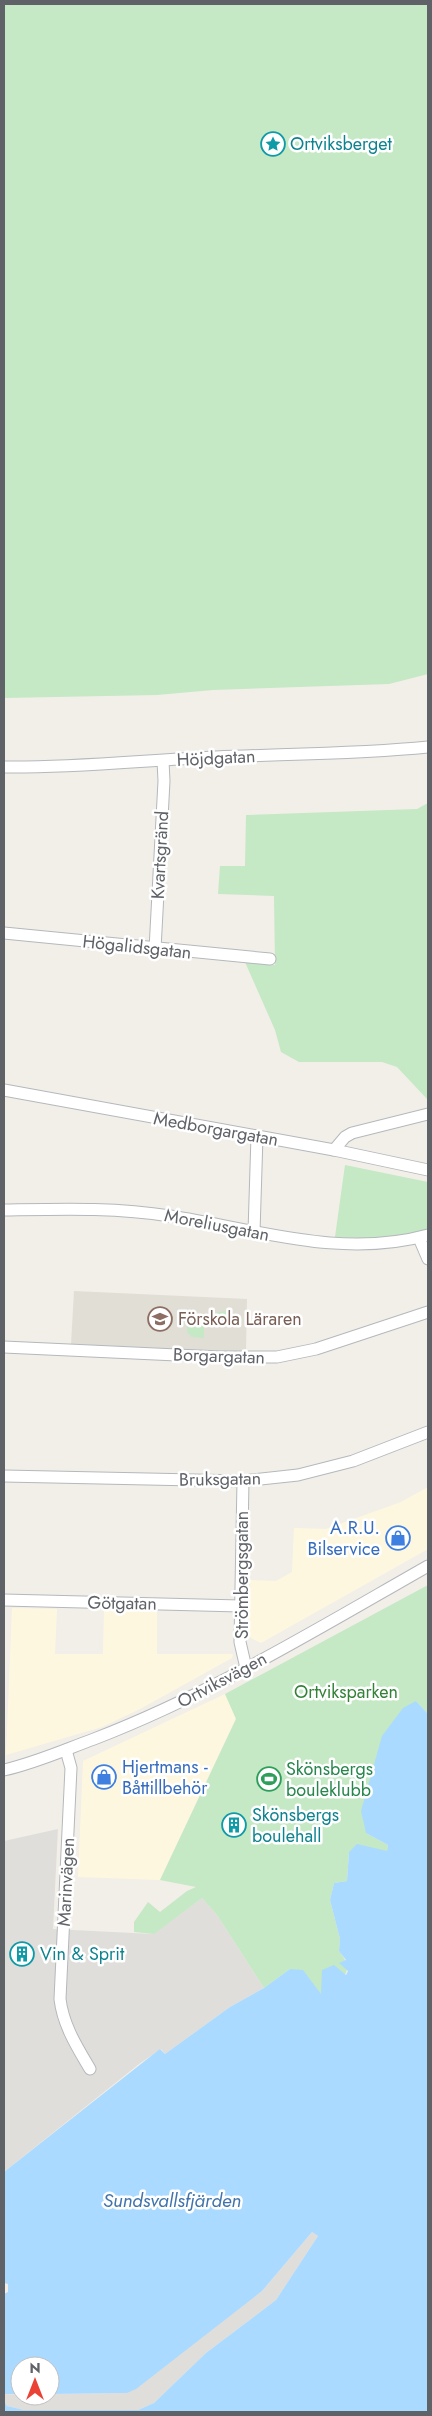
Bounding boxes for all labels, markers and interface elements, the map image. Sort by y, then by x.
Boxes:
place icon: Ortviksberget [260,131,286,157]
place label: Ortviksberget [290,131,392,157]
street label: Höjdgatan [176,743,256,773]
street label: Kvartsgränd [145,810,175,900]
street label: Högalidsgatan [81,928,193,966]
street label: Medborgargatan [152,1105,280,1153]
street label: Moreliusgatan [162,1202,272,1248]
school or university icon: Förskola Läraren [147,1306,173,1332]
place label: Förskola Läraren [178,1306,302,1332]
street label: Borgargatan [173,1341,265,1371]
street label: Bruksgatan [179,1465,261,1493]
street label: Strömbergsgatan [229,1511,255,1639]
place label: A.R.U. Bilservice [307,1515,380,1562]
shop icon: A.R.U. Bilservice [385,1525,411,1551]
street label: Götgatan [87,1589,157,1617]
street label: Ortviksvägen [173,1646,271,1714]
park label: Ortviksparken [294,1679,398,1705]
place label: Hjertmans - Båttillbehör [122,1754,208,1801]
place label: Skönsbergs bouleklubb [286,1756,373,1803]
shop icon: Hjertmans - Båttillbehör [91,1764,117,1790]
sports icon: Skönsbergs bouleklubb [256,1766,282,1792]
place label: Skönsbergs boulehall [252,1802,339,1849]
building icon: Skönsbergs boulehall [221,1812,247,1838]
street label: Marinvägen [51,1837,81,1927]
building icon: Vin & Sprit [9,1941,35,1967]
place label: Vin & Sprit [40,1941,125,1967]
water label: Sundsvallsfjärden [103,2187,241,2214]
north arrow [10,2356,60,2406]
text: N [29,2358,41,2378]

